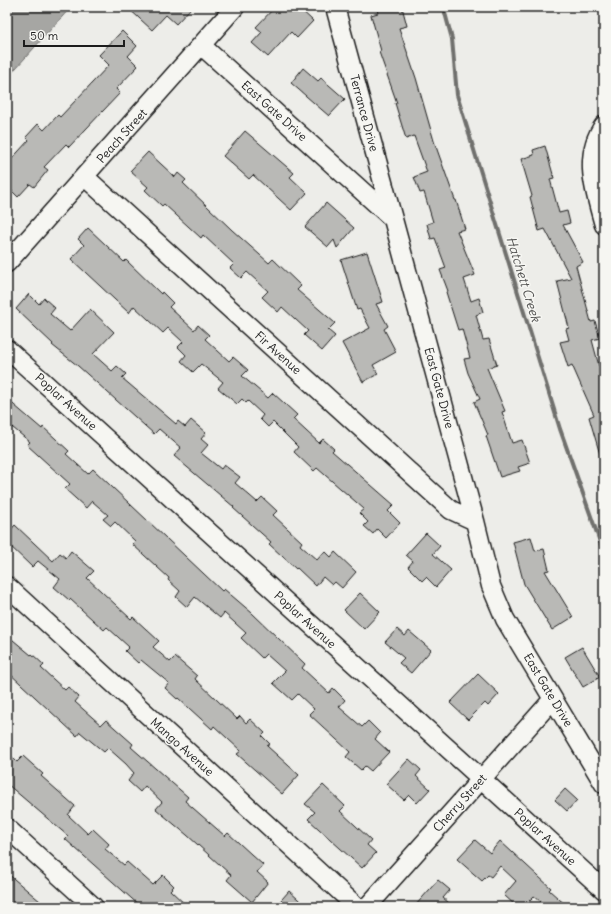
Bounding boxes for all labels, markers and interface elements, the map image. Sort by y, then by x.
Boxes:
scale bar [24,22,124,48]
text: 50 m [30,28,59,43]
street label: Terrance Drive [347,73,382,153]
street label: East Gate Drive [238,77,310,144]
street label: Peach Street [93,105,150,166]
water label: Hatchett Creek [503,235,545,325]
street label: Fir Avenue [252,328,305,377]
street label: East Gate Drive [421,346,457,430]
street label: Poplar Avenue [32,370,100,433]
street label: Poplar Avenue [271,588,339,651]
street label: East Gate Drive [521,650,576,729]
street label: Mango Avenue [148,714,217,779]
street label: Cherry Street [430,771,490,835]
street label: Poplar Avenue [511,805,579,868]

